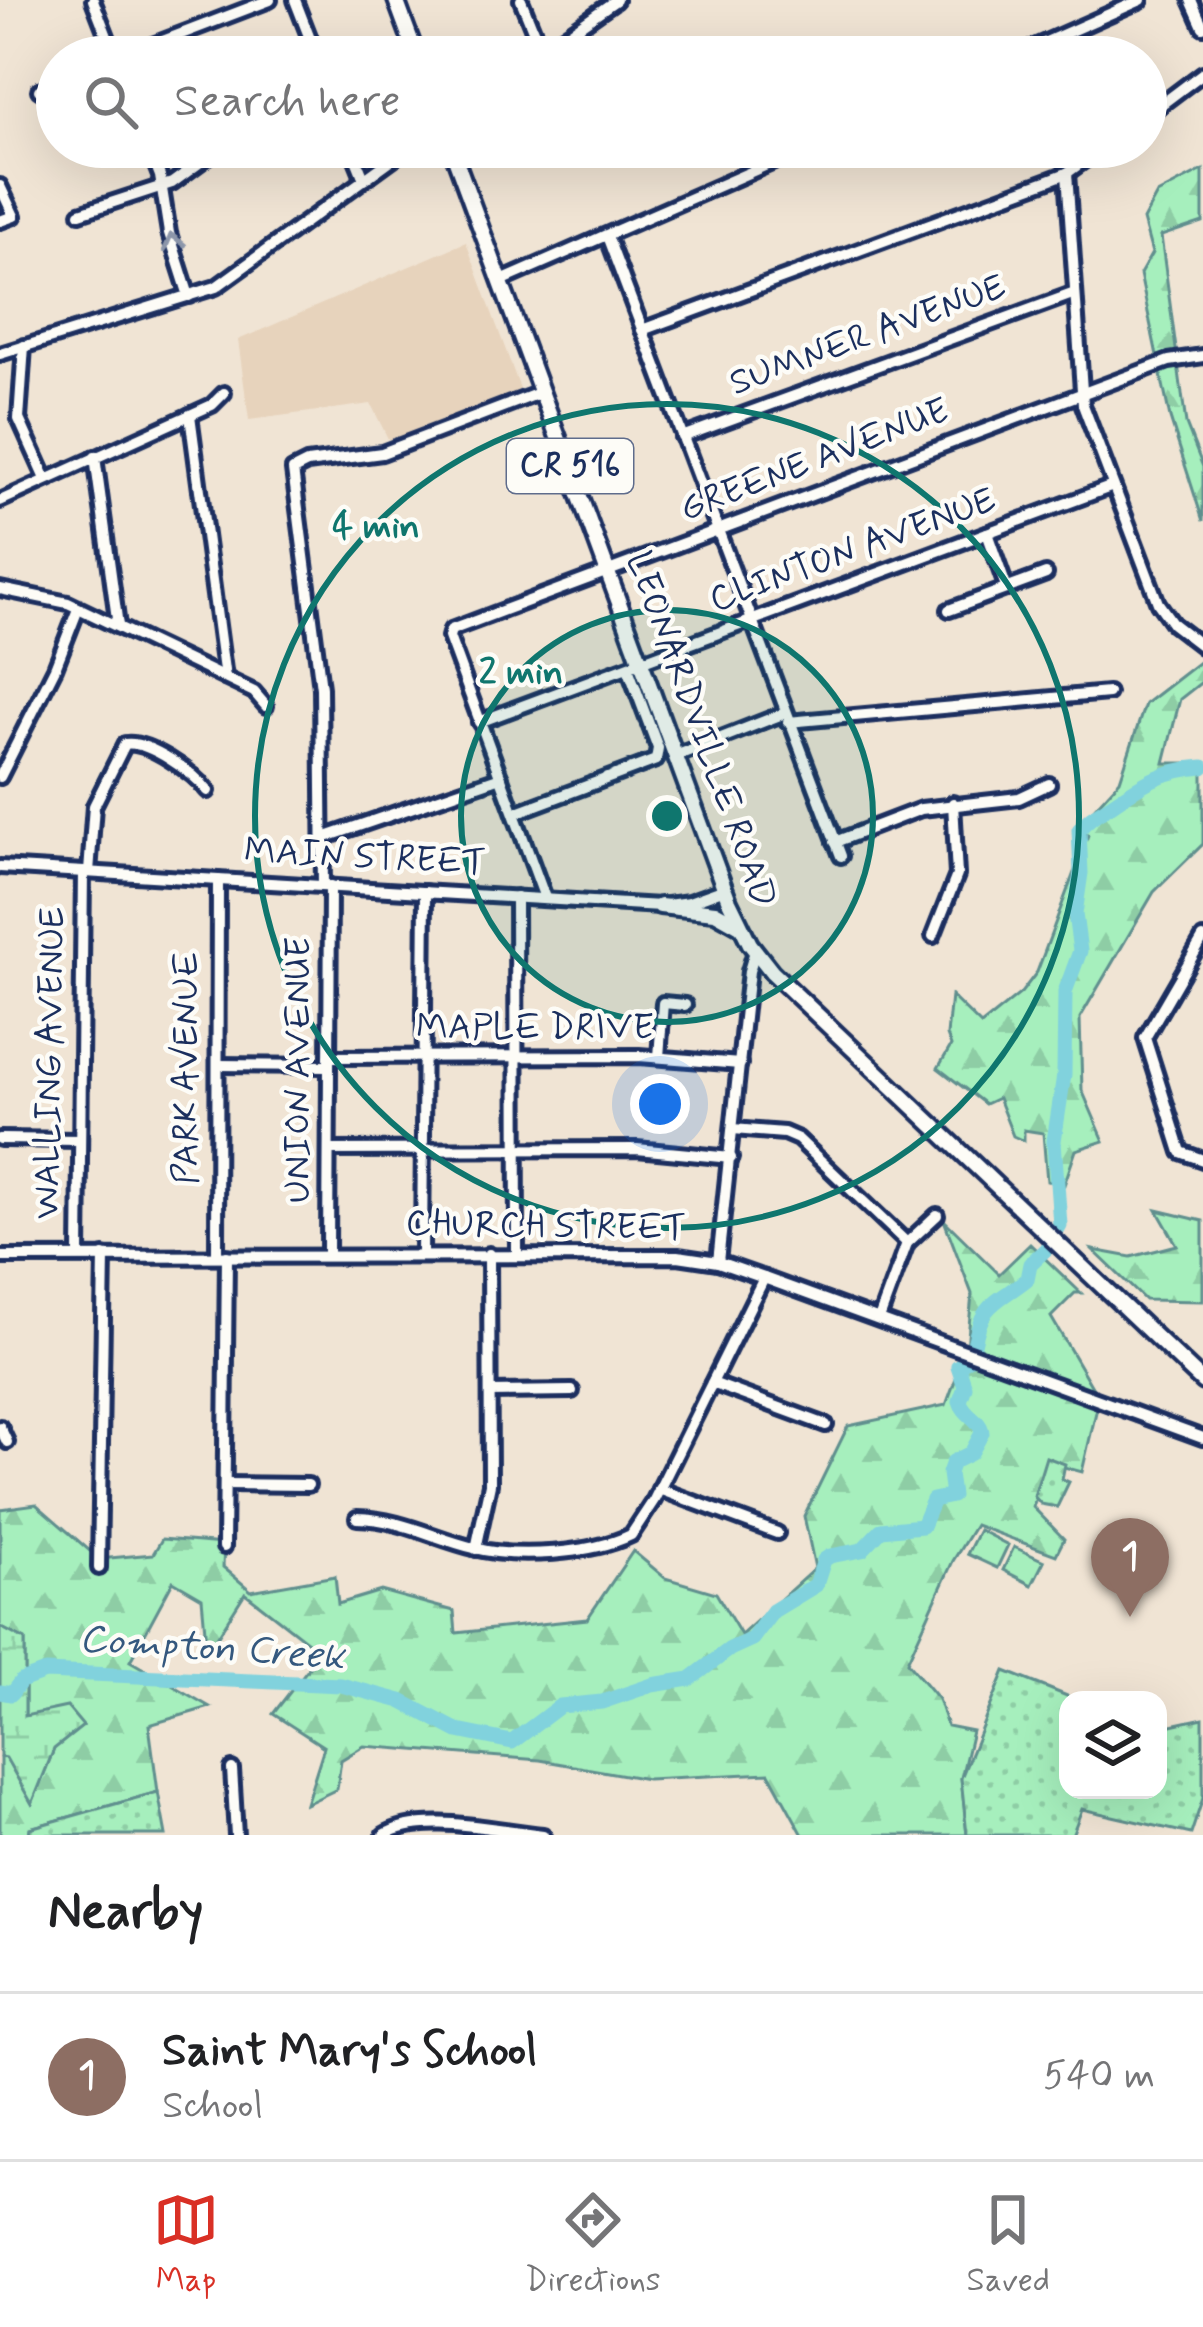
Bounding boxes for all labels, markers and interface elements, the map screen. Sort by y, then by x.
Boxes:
search box [36,36,1167,168]
icon: search [78,69,144,135]
text: Search here [174,73,401,132]
one-way arrow [162,232,187,253]
street label: SUMNER AVENUE [723,264,1013,408]
street label: GREENE AVENUE [674,388,956,534]
road number: CR 516 [507,439,633,493]
street label: CLINTON AVENUE [703,477,1003,625]
text: 4 min [332,504,420,551]
street label: LEONARDVILLE ROAD [614,545,786,915]
text: 2 min [479,650,563,697]
centre of rings [646,795,688,837]
street label: MAIN STREET [243,828,487,888]
street label: WALLING AVENUE [25,906,77,1220]
street label: UNION AVENUE [276,937,323,1203]
street label: PARK AVENUE [164,952,211,1184]
street label: MAPLE DRIVE [416,1005,654,1052]
your location [630,1074,690,1134]
street label: CHURCH STREET [405,1201,687,1253]
pin: 1 [1091,1518,1169,1617]
water label: Compton Creek [78,1614,348,1684]
map controls [1059,1691,1167,1799]
button: layers [1059,1691,1167,1799]
text: Nearby [48,1880,203,1946]
text: Saint Mary's School [162,2022,537,2081]
text: 1 [78,2051,96,2102]
text: 540 m [1043,2051,1155,2102]
text: School [162,2081,263,2132]
tab: Map [153,2187,219,2303]
tab: Directions [525,2187,661,2303]
tab: Saved [967,2187,1050,2303]

